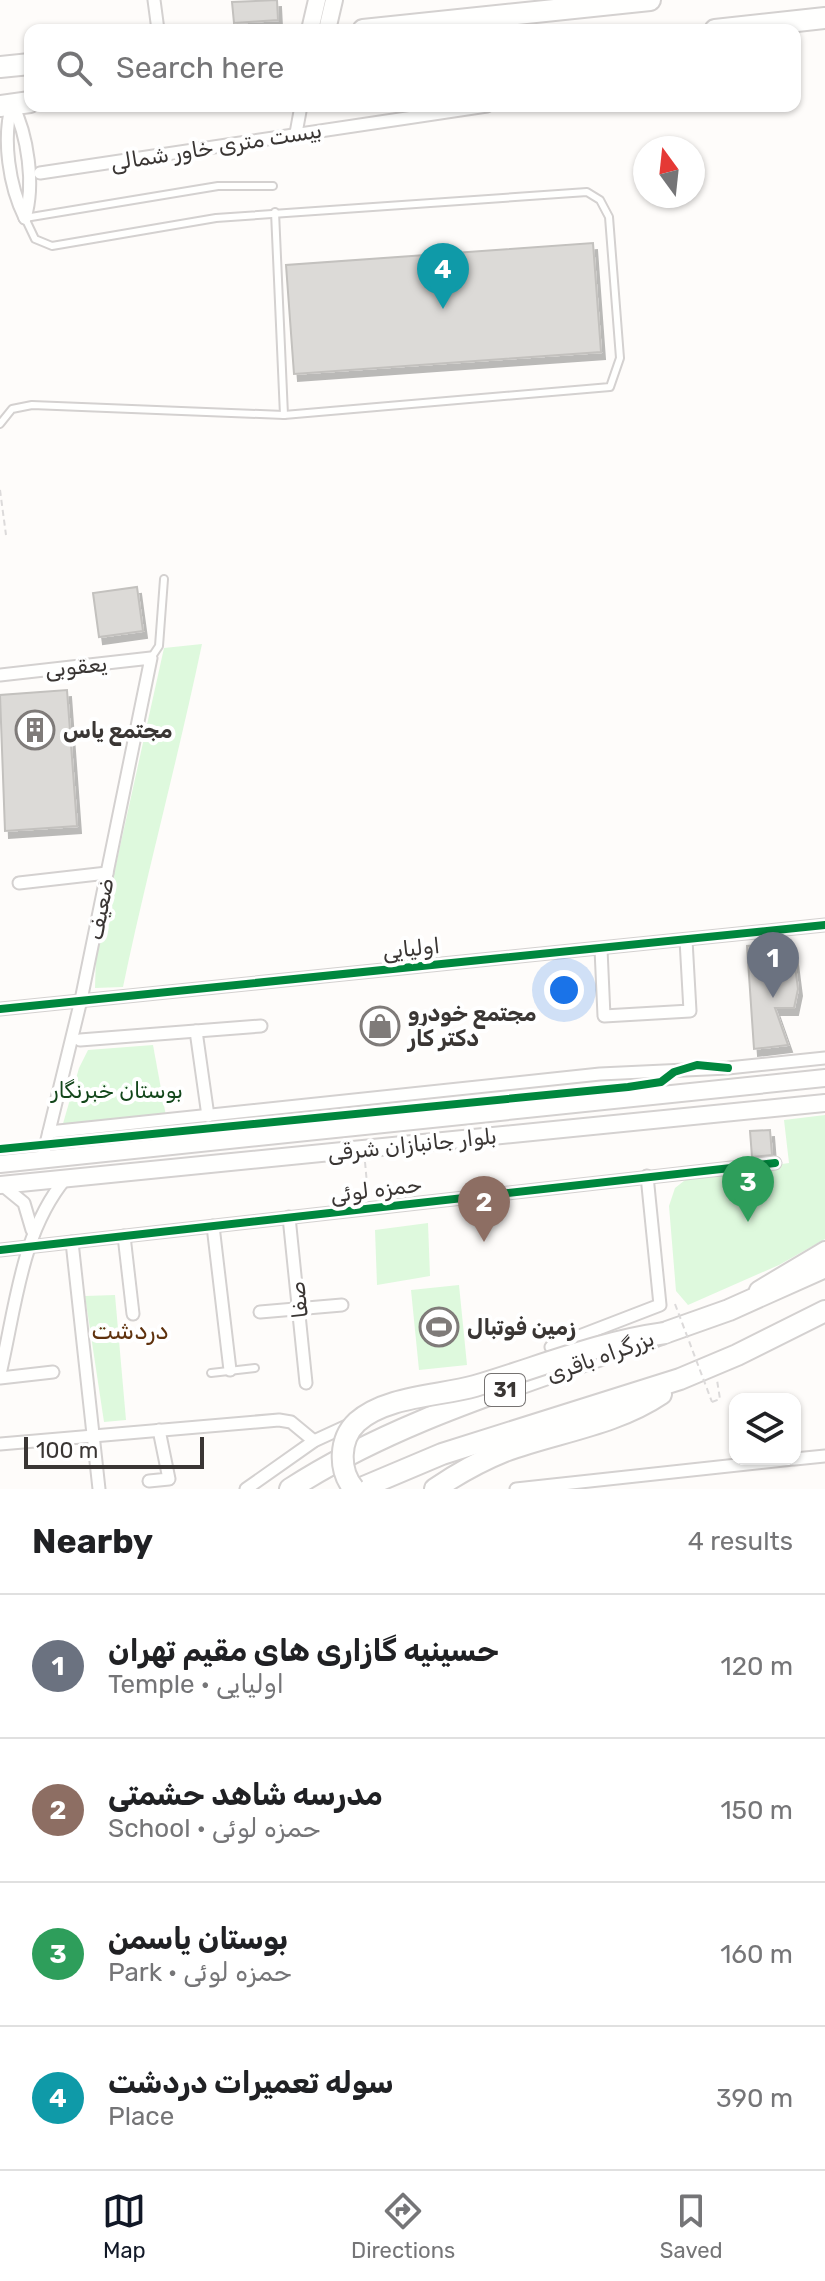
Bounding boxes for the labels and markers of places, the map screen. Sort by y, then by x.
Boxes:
pin: 4 [417,243,469,309]
building icon: مجتمع یاس [14,709,56,751]
place label: مجتمع یاس [63,717,173,746]
pin: 1 [747,932,799,998]
place label: مجتمع خودرو دکتر کار [406,1000,537,1052]
shop icon: مجتمع خودرو دکتر کار [359,1005,401,1047]
pin: 3 [722,1156,774,1222]
pin: 2 [458,1176,510,1242]
sports icon: زمین فوتبال [418,1306,460,1348]
place label: زمین فوتبال [467,1314,576,1341]

